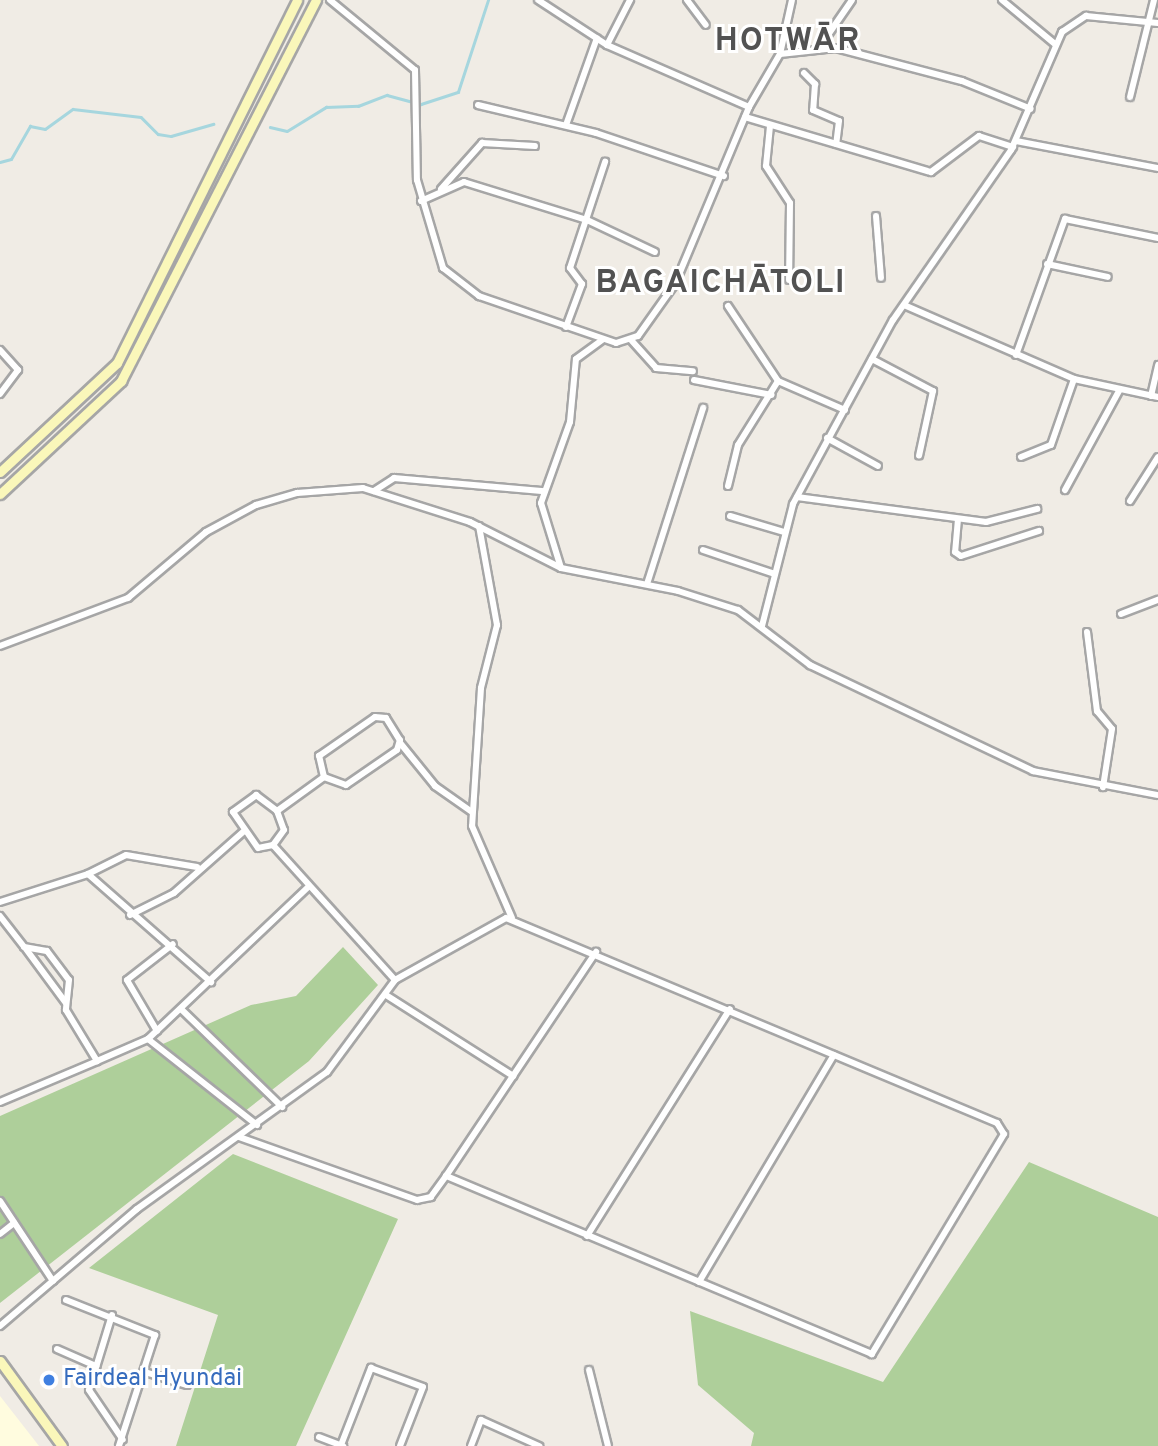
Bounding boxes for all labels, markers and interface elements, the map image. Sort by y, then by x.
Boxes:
district label: HOTWĀR [715,23,861,61]
district label: BAGAICHĀTOLI [597,265,845,303]
place label: Fairdeal Hyundai [63,1366,242,1394]
marker: Fairdeal Hyundai [41,1372,57,1388]

